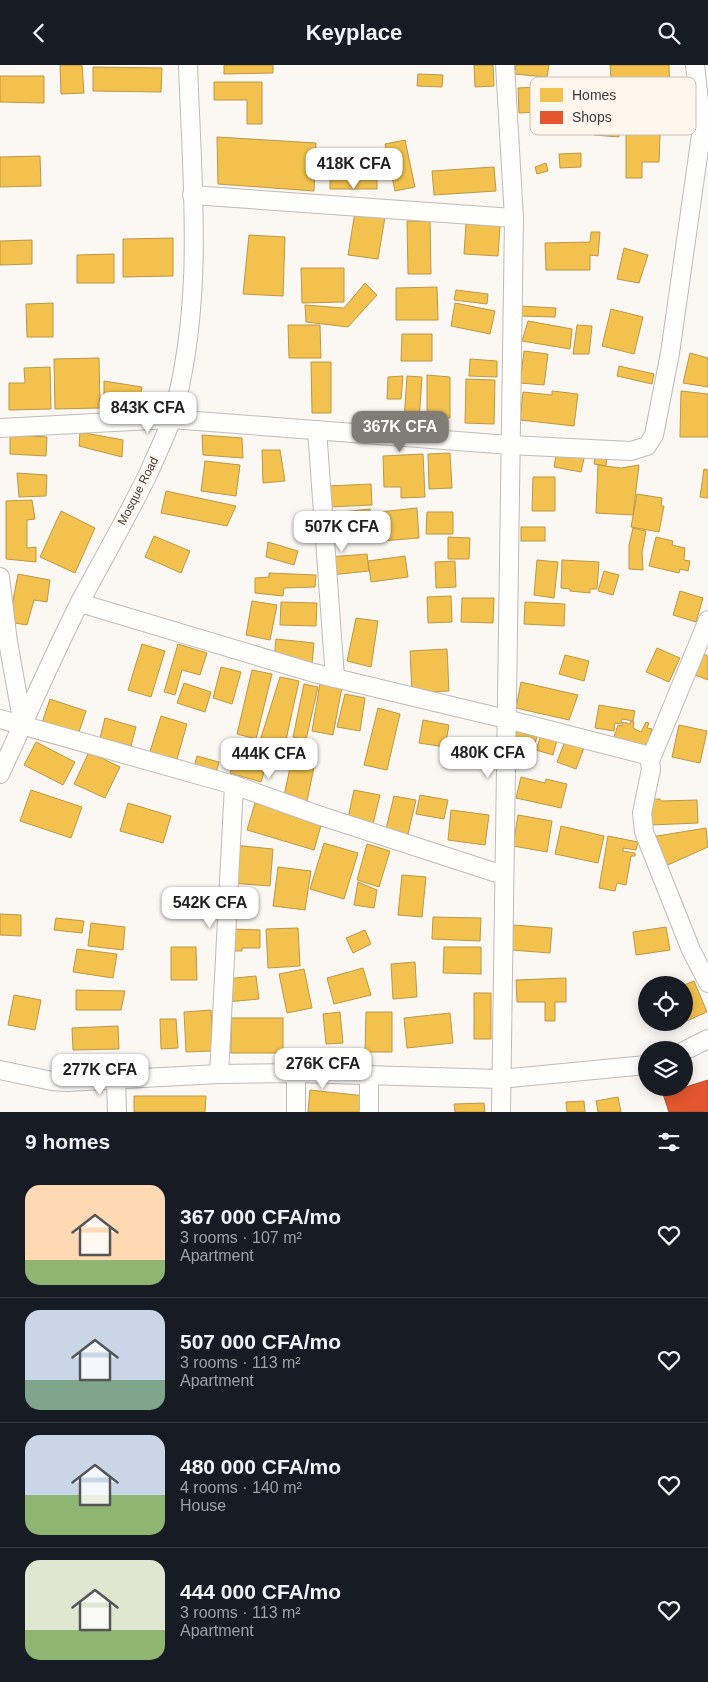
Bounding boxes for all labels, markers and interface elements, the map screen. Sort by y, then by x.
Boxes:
icon: back [25,19,53,47]
icon: search [655,19,683,47]
text: Keyplace [306,20,402,45]
legend [530,77,696,135]
text: Homes [572,87,616,103]
text: Shops [572,109,612,125]
pin: 418K CFA [302,147,406,190]
text: 418K CFA [317,155,391,172]
pin: 843K CFA [96,391,200,434]
text: 843K CFA [111,399,185,416]
pin: 367K CFA [348,411,452,453]
text: 367K CFA [363,418,437,435]
street label: Mosque Road [115,455,161,527]
pin: 507K CFA [290,511,394,553]
text: 507K CFA [305,518,379,535]
pin: 444K CFA [217,737,321,780]
pin: 480K CFA [436,737,540,779]
text: 480K CFA [451,744,525,761]
text: 444K CFA [232,745,306,762]
pin: 542K CFA [158,887,262,929]
text: 542K CFA [173,894,247,911]
map controls [638,976,693,1096]
button: locate [638,976,693,1031]
button: layers [638,1041,693,1096]
pin: 276K CFA [271,1047,375,1090]
pin: 277K CFA [48,1053,152,1096]
text: 276K CFA [286,1055,360,1072]
text: 277K CFA [63,1061,137,1078]
icon: filters [655,1128,683,1156]
text: 9 homes [25,1130,110,1153]
icon: home [65,1205,125,1265]
text: 367 000 CFA/mo [180,1205,341,1228]
icon: heart [655,1221,683,1249]
text: 3 rooms · 107 m² [180,1229,302,1246]
text: Apartment [180,1247,254,1264]
icon: home [65,1330,125,1390]
text: 507 000 CFA/mo [180,1330,341,1353]
icon: heart [655,1346,683,1374]
text: 3 rooms · 113 m² [180,1354,301,1371]
text: Apartment [180,1372,254,1389]
icon: home [65,1455,125,1515]
text: 480 000 CFA/mo [180,1455,341,1478]
icon: heart [655,1471,683,1499]
text: 4 rooms · 140 m² [180,1479,302,1496]
text: House [180,1497,226,1514]
icon: home [65,1580,125,1640]
text: 444 000 CFA/mo [180,1580,341,1603]
icon: heart [655,1596,683,1624]
text: 3 rooms · 113 m² [180,1604,301,1621]
text: Apartment [180,1622,254,1639]

